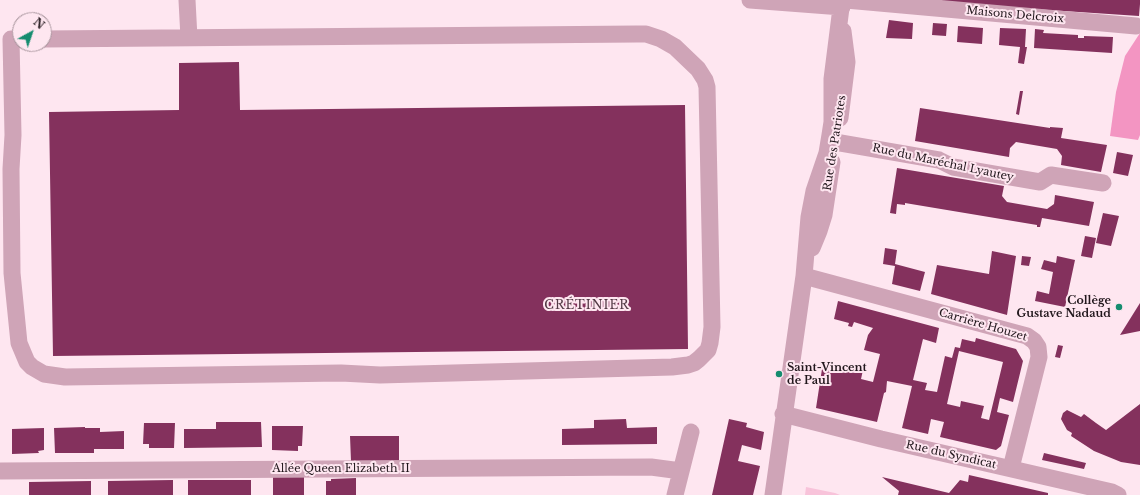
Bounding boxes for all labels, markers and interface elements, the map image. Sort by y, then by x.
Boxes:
street label: Maisons Delcroix [966,4,1064,26]
north arrow [12,12,52,52]
text: N [31,15,48,32]
street label: Rue des Patriotes [821,94,849,192]
street label: Rue du Maréchal Lyautey [871,142,1015,184]
place label: Collège Gustave Nadaud [1017,294,1111,320]
district label: CRÉTINIER [544,299,630,313]
marker: Collège Gustave Nadaud [1114,302,1124,312]
street label: Carrière Houzet [937,306,1029,344]
place label: Saint-Vincent de Paul [787,361,867,387]
marker: Saint-Vincent de Paul [774,369,784,379]
street label: Rue du Syndicat [905,438,997,472]
street label: Allée Queen Elizabeth II [272,462,410,476]

